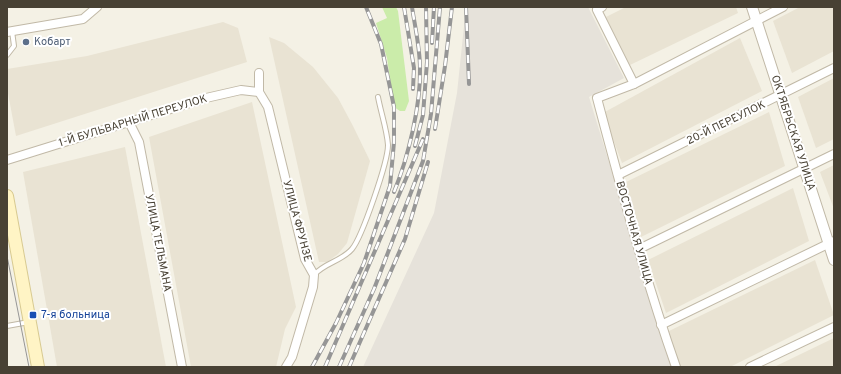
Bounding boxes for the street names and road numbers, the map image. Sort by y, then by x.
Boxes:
street label: ОКТЯБРЬСКАЯ УЛИЦА [768,73,818,193]
street label: 1-Й БУЛЬВАРНЫЙ ПЕРЕУЛОК [57,91,209,150]
street label: 20-Й ПЕРЕУЛОК [684,97,768,148]
street label: УЛИЦА ФРУНЗЕ [279,179,315,263]
street label: ВОСТОЧНАЯ УЛИЦА [612,179,656,287]
street label: УЛИЦА ТЕЛЬМАНА [142,193,174,293]

